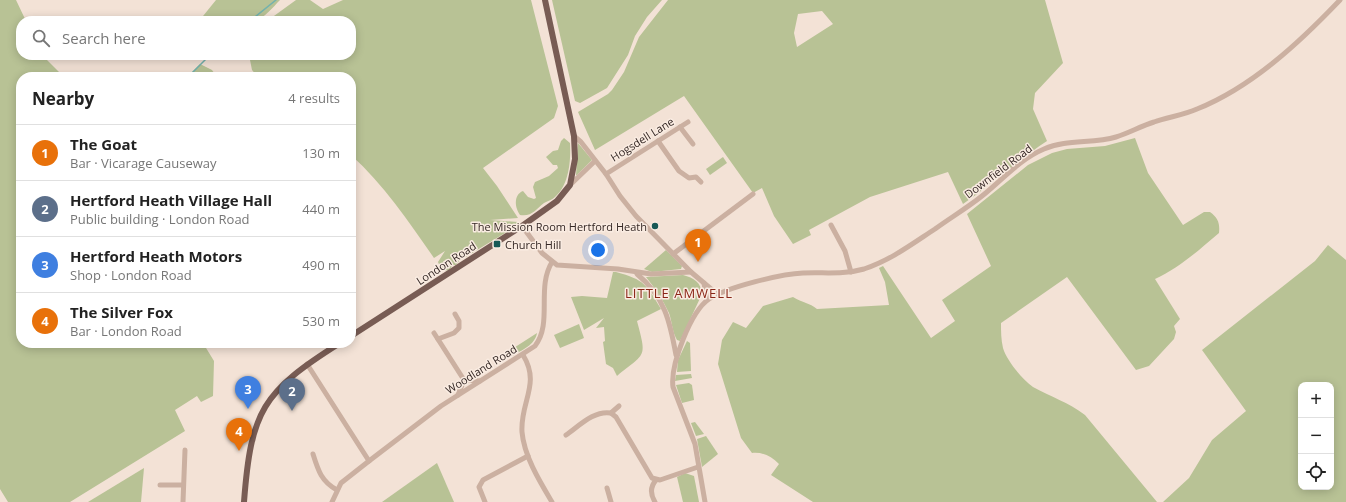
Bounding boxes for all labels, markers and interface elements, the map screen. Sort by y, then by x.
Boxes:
search box [16,16,356,60]
icon: search [30,27,52,49]
text: Search here [62,28,146,48]
text: Nearby [32,87,94,110]
text: 4 results [288,89,340,107]
street label: Hogsdell Lane [607,114,677,164]
text: The Goat [70,134,137,154]
street label: Downfield Road [961,141,1035,201]
text: 1 [41,144,49,162]
text: 130 m [302,144,340,162]
text: Bar · Vicarage Causeway [70,154,217,172]
text: Hertford Heath Village Hall [70,190,272,210]
text: 2 [41,200,49,218]
text: 440 m [302,200,340,218]
text: Public building · London Road [70,210,250,228]
place label: The Mission Room Hertford Heath [472,219,647,234]
marker: The Mission Room Hertford Heath [650,221,660,231]
pin: 1 [685,229,711,262]
place label: Church Hill [505,237,561,252]
street label: London Road [413,238,479,288]
marker: Church Hill [492,239,502,249]
your location [588,240,608,260]
text: Hertford Heath Motors [70,246,242,266]
text: 3 [41,256,49,274]
text: 490 m [302,256,340,274]
text: Shop · London Road [70,266,192,284]
district label: LITTLE AMWELL [625,284,733,302]
text: The Silver Fox [70,302,173,322]
text: 4 [41,312,49,330]
text: 530 m [302,312,340,330]
text: Bar · London Road [70,322,182,340]
street label: Woodland Road [442,341,520,397]
pin: 3 [235,376,261,409]
pin: 2 [279,378,305,411]
map controls [1298,382,1334,490]
button: + [1298,382,1334,418]
pin: 4 [226,418,252,451]
button: − [1298,418,1334,454]
button: locate [1298,454,1334,490]

